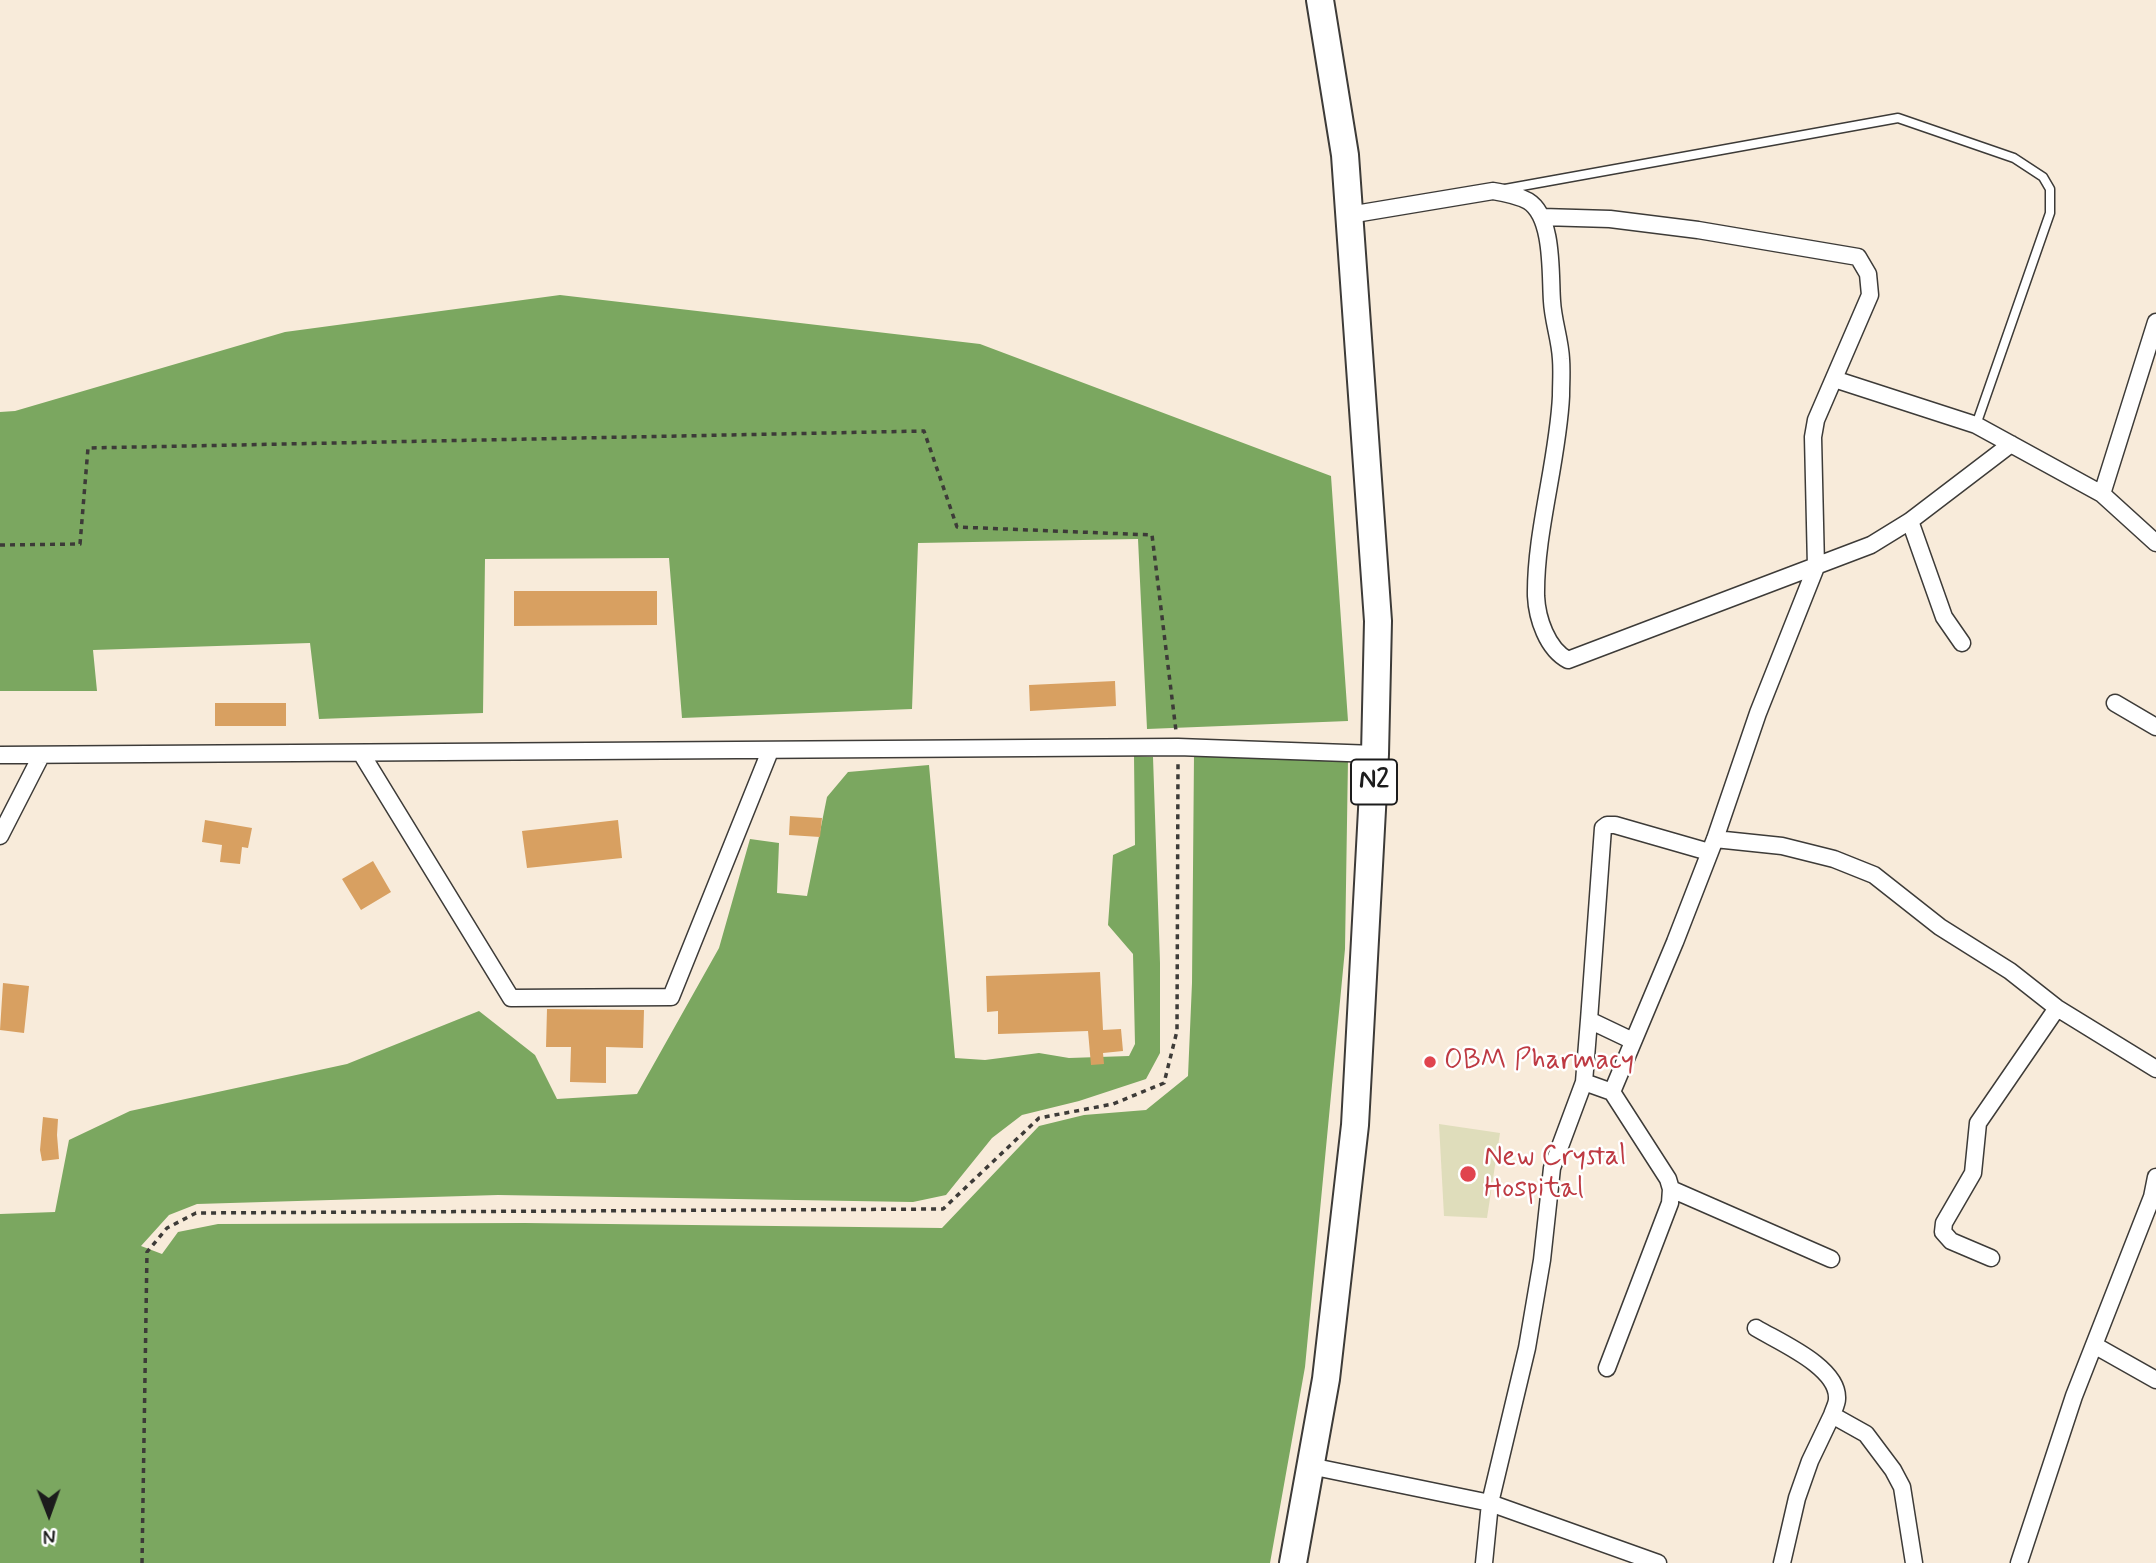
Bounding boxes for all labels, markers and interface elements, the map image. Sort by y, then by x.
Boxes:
road number: N2 [1351,760,1397,804]
place label: OBM Pharmacy [1444,1045,1634,1079]
marker: OBM Pharmacy [1422,1054,1438,1070]
place label: New Crystal Hospital [1484,1141,1626,1207]
marker: New Crystal Hospital [1458,1164,1478,1184]
north arrow [14,1479,84,1549]
text: N [43,1523,56,1548]

